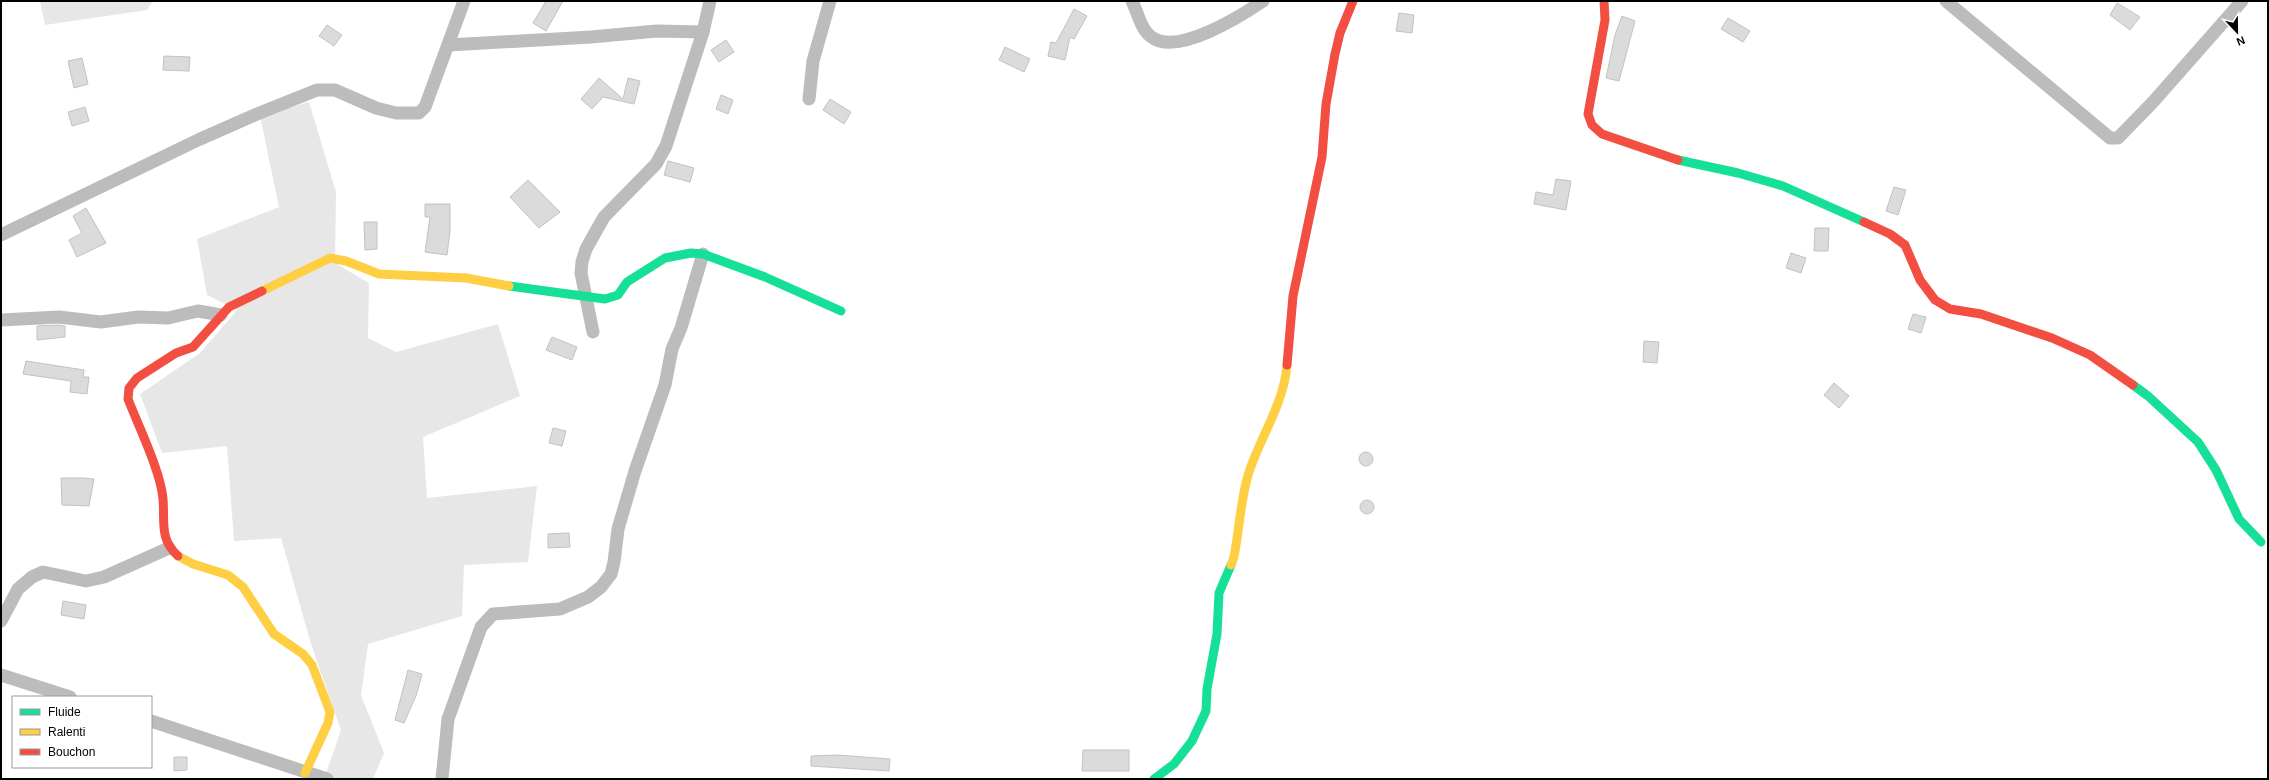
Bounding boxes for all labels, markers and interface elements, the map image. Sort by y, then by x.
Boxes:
north arrow [2217,12,2257,52]
text: N [2235,34,2247,48]
legend [12,696,152,768]
text: Fluide [48,705,81,719]
text: Ralenti [48,725,85,739]
text: Bouchon [48,745,95,759]

